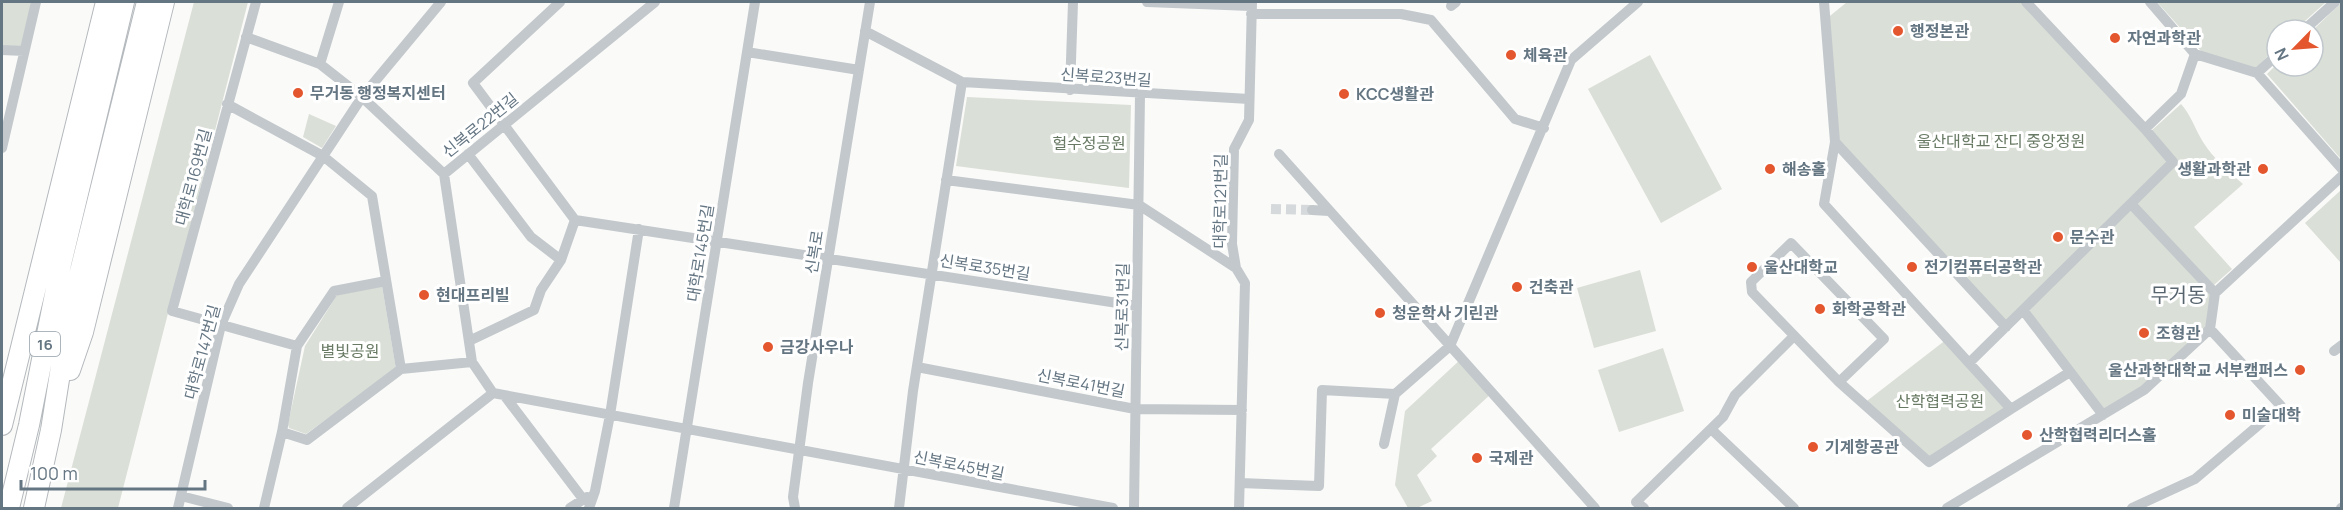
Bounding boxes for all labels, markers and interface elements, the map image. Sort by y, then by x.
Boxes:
north arrow [2265,18,2325,78]
place label: 행정본관 [1910,20,1969,42]
marker: 행정본관 [1891,24,1905,38]
place label: 자연과학관 [2127,27,2201,49]
marker: 자연과학관 [2108,31,2122,45]
place label: 체육관 [1523,44,1567,66]
text: N [2269,44,2294,64]
marker: 체육관 [1504,48,1518,62]
street label: 신복로23번길 [1060,63,1152,91]
place label: 무거동 행정복지센터 [310,82,446,104]
place label: KCC생활관 [1356,83,1434,105]
marker: 무거동 행정복지센터 [291,86,305,100]
marker: KCC생활관 [1337,87,1351,101]
street label: 신복로22번길 [437,88,523,162]
street label: 대학로169번길 [169,126,217,228]
park label: 울산대학교 잔디 중앙정원 [1917,130,2085,152]
park label: 헐수정공원 [1052,132,1126,154]
street label: 대학로121번길 [1208,153,1232,249]
place label: 해송홀 [1782,158,1826,180]
place label: 생활과학관 [2177,158,2251,180]
marker: 해송홀 [1763,162,1777,176]
marker: 생활과학관 [2256,162,2270,176]
street label: 대학로145번길 [681,203,719,303]
place label: 문수관 [2070,226,2114,248]
street label: 신복로 [800,228,828,276]
marker: 문수관 [2051,230,2065,244]
street label: 신복로35번길 [938,249,1032,285]
place label: 울산대학교 [1764,256,1838,278]
place label: 전기컴퓨터공학관 [1924,256,2042,278]
marker: 울산대학교 [1745,260,1759,274]
marker: 전기컴퓨터공학관 [1905,260,1919,274]
street label: 신복로31번길 [1110,262,1134,352]
place label: 건축관 [1529,276,1573,298]
marker: 건축관 [1510,280,1524,294]
district label: 무거동 [2150,281,2206,308]
place label: 현대프리빌 [436,284,510,306]
marker: 현대프리빌 [417,288,431,302]
place label: 화학공학관 [1832,298,1906,320]
street label: 대학로147번길 [179,302,225,402]
place label: 청운학사 기린관 [1392,302,1499,324]
marker: 화학공학관 [1813,302,1827,316]
marker: 청운학사 기린관 [1373,306,1387,320]
place label: 조형관 [2156,322,2200,344]
marker: 조형관 [2137,326,2151,340]
road number: 16 [30,332,60,356]
place label: 금강사우나 [780,336,854,358]
park label: 별빛공원 [321,340,379,362]
marker: 금강사우나 [761,340,775,354]
place label: 울산과학대학교 서부캠퍼스 [2108,359,2288,381]
marker: 울산과학대학교 서부캠퍼스 [2293,363,2307,377]
street label: 신복로41번길 [1035,364,1127,402]
park label: 산학협력공원 [1896,390,1984,412]
place label: 미술대학 [2242,404,2301,426]
marker: 미술대학 [2223,408,2237,422]
place label: 산학협력리더스홀 [2039,424,2157,446]
marker: 산학협력리더스홀 [2020,428,2034,442]
place label: 기계항공관 [1825,436,1899,458]
marker: 기계항공관 [1806,440,1820,454]
street label: 신복로45번길 [912,445,1006,485]
place label: 국제관 [1489,447,1533,469]
marker: 국제관 [1470,451,1484,465]
scale bar [21,453,206,491]
text: 100 m [30,461,78,485]

